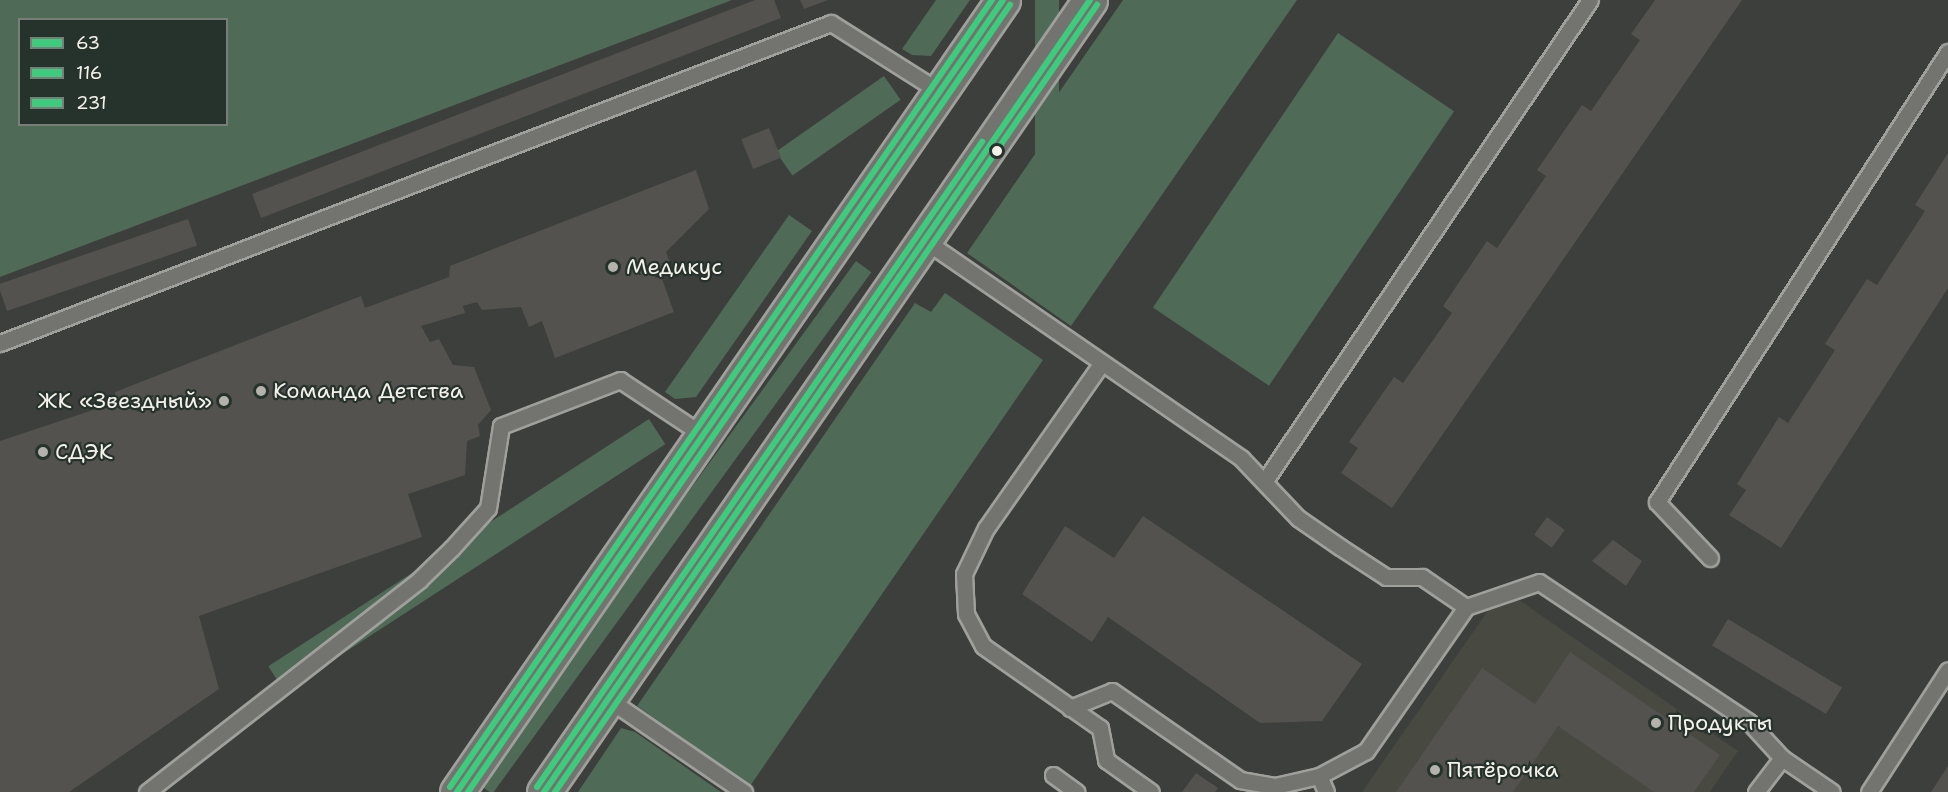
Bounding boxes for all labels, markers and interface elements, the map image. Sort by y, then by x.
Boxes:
legend [18,18,228,126]
text: 63 [76,31,100,55]
text: 116 [76,61,102,85]
text: 231 [76,91,107,115]
unlabelled marker [991,145,1003,157]
place label: Медикус [626,254,722,280]
marker: Медикус [604,258,622,276]
place label: Команда Детства [273,378,464,404]
marker: Команда Детства [254,384,268,398]
place label: ЖК «Звездный» [38,388,212,414]
marker: ЖК «Звездный» [217,394,231,408]
place label: СДЭК [55,439,113,465]
marker: СДЭК [36,445,50,459]
place label: Продукты [1668,710,1773,736]
marker: Продукты [1649,716,1663,730]
place label: Пятёрочка [1447,757,1558,783]
marker: Пятёрочка [1428,763,1442,777]

